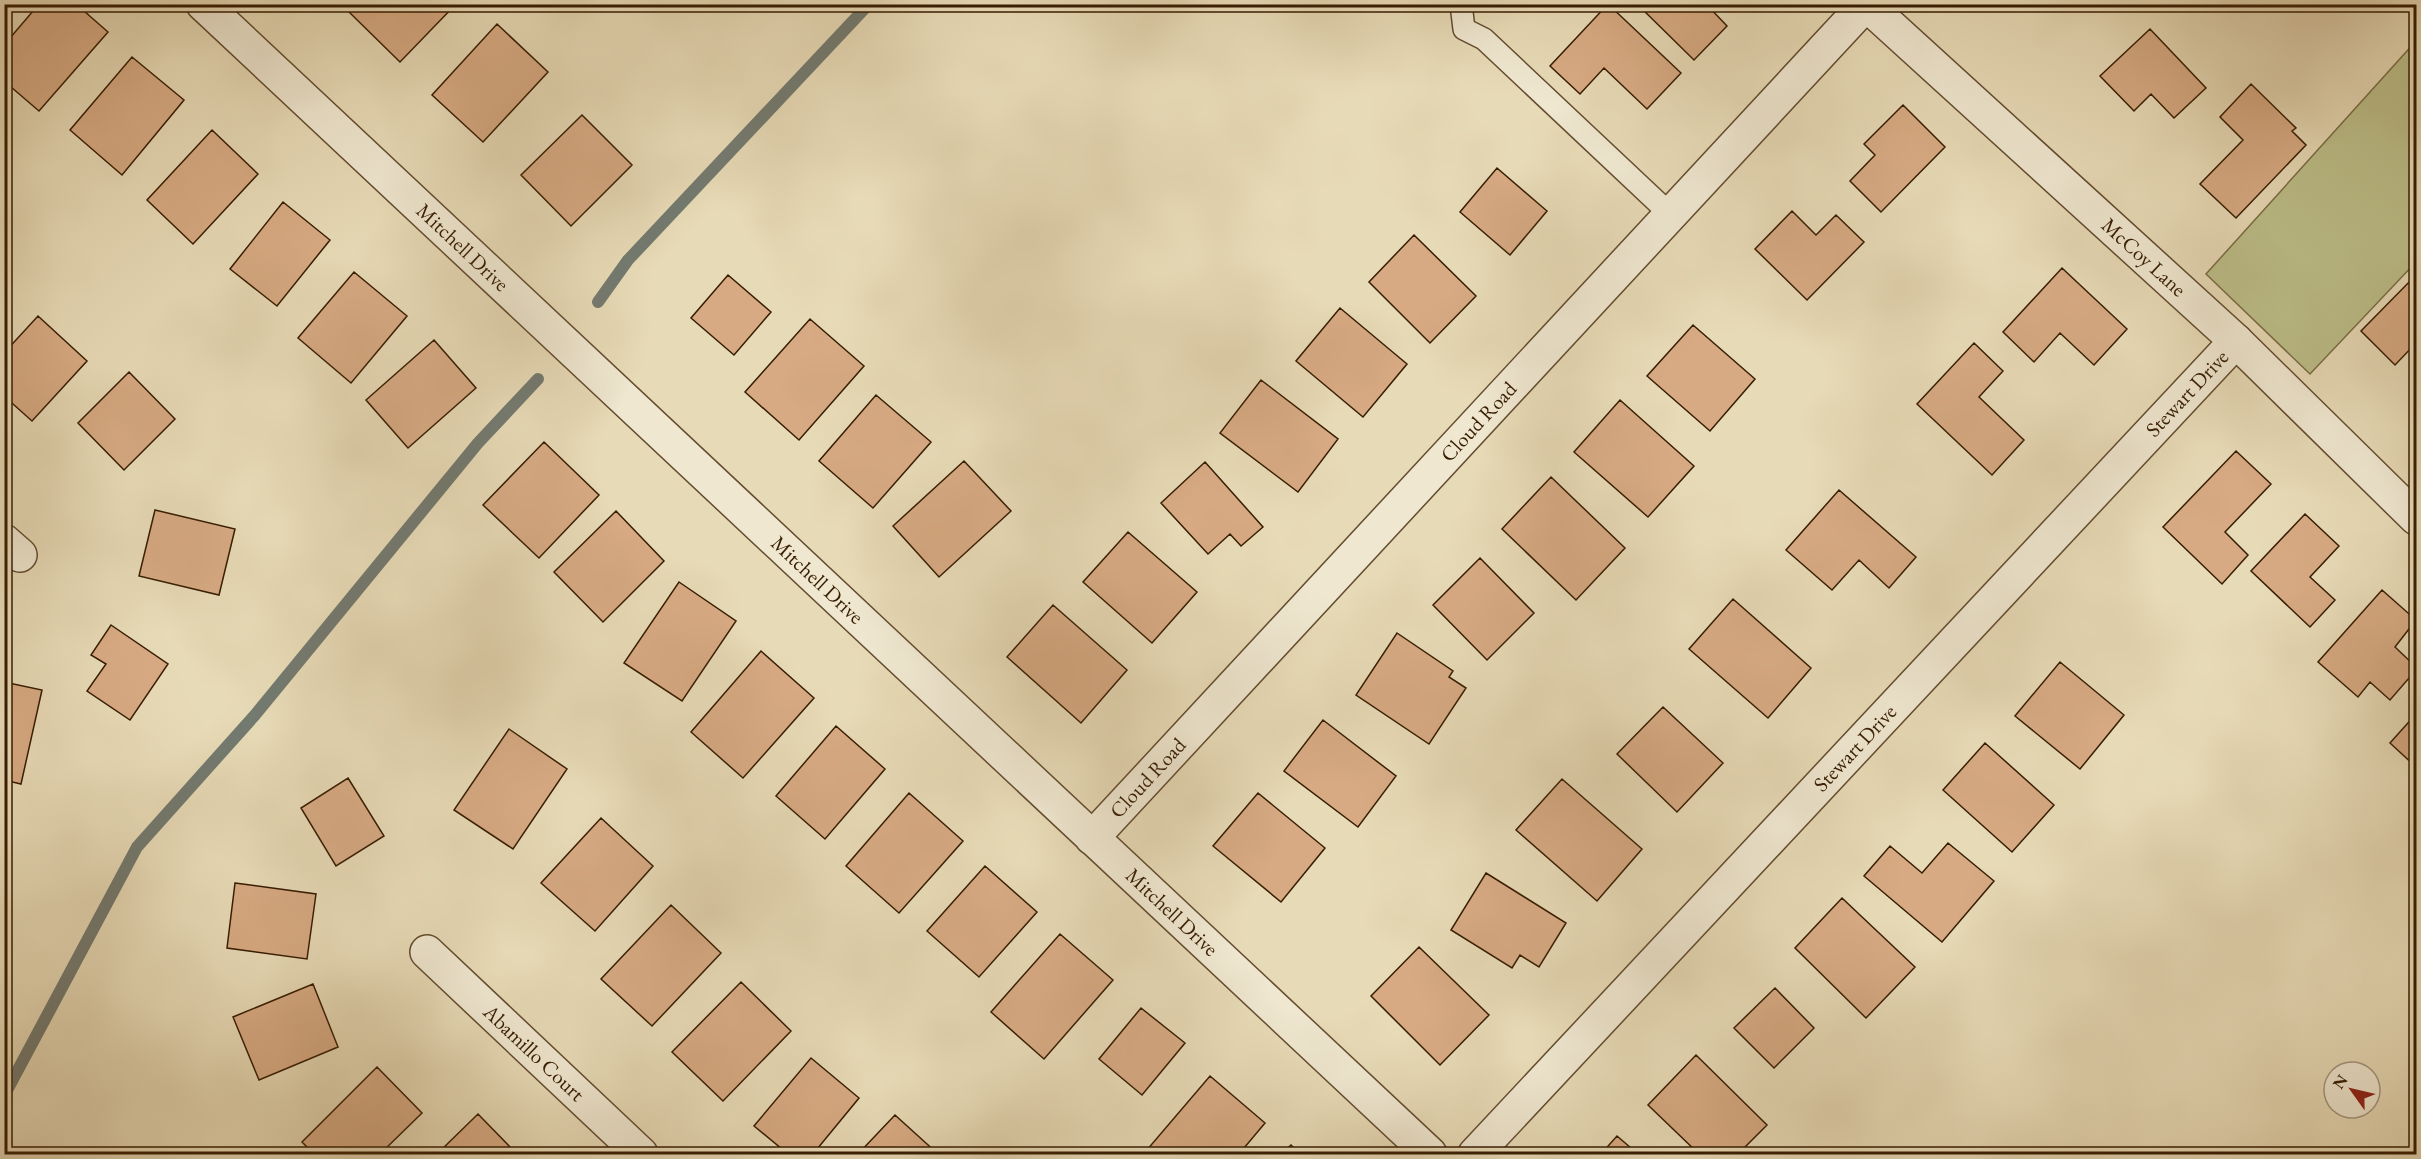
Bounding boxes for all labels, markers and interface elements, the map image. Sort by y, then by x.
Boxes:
street label: Mitchell Drive [411,197,515,297]
street label: McCoy Lane [2096,211,2192,302]
street label: Stewart Drive [2139,344,2234,442]
street label: Cloud Road [1434,375,1522,467]
street label: Mitchell Drive [766,529,870,629]
street label: Stewart Drive [1807,698,1902,797]
street label: Cloud Road [1103,731,1192,823]
street label: Mitchell Drive [1120,862,1224,962]
street label: Abamillo Court [477,998,591,1107]
north arrow [2322,1060,2382,1120]
text: N [2328,1071,2352,1093]

